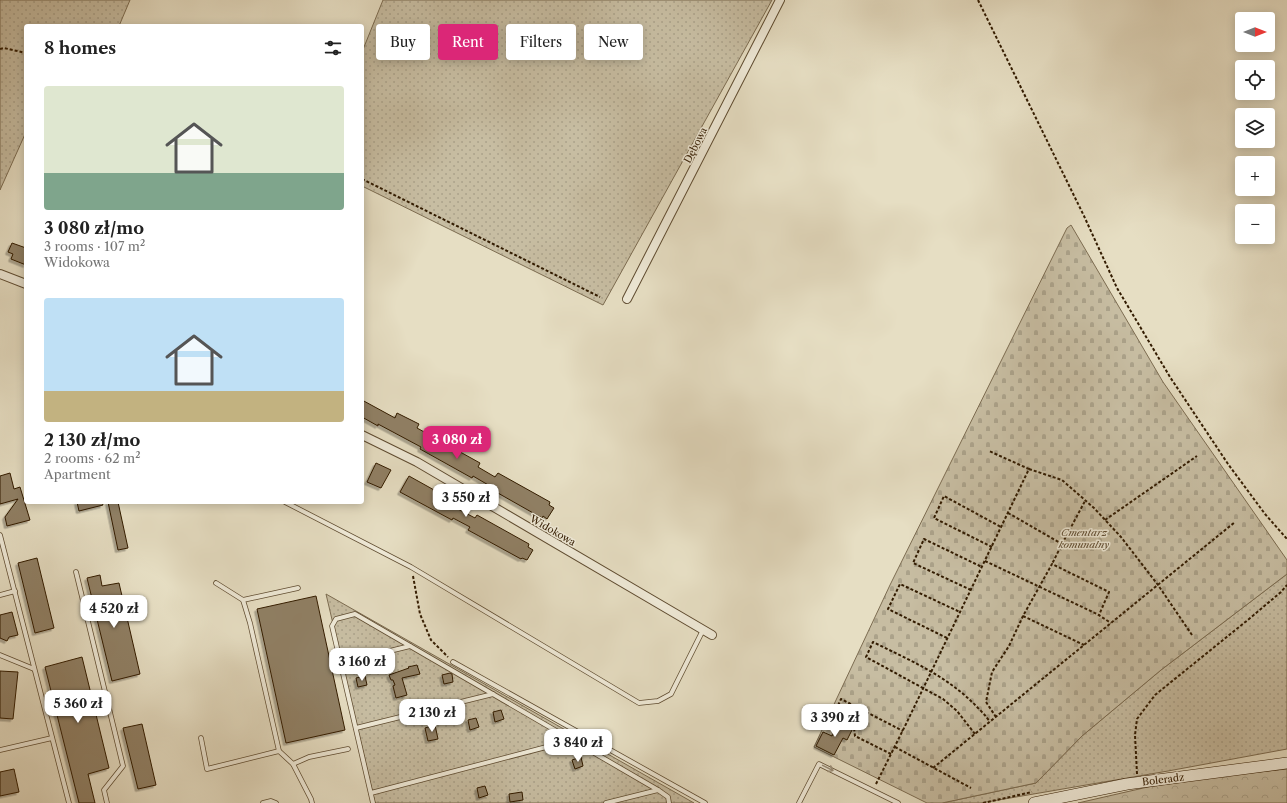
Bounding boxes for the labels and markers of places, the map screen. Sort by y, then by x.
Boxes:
pin: 3 080 zł [416,426,498,460]
pin: 3 550 zł [425,484,507,518]
pin: 4 520 zł [73,595,155,629]
pin: 3 160 zł [321,648,403,682]
pin: 5 360 zł [37,690,119,724]
pin: 2 130 zł [391,699,473,733]
pin: 3 390 zł [794,704,876,738]
pin: 3 840 zł [537,729,619,763]

